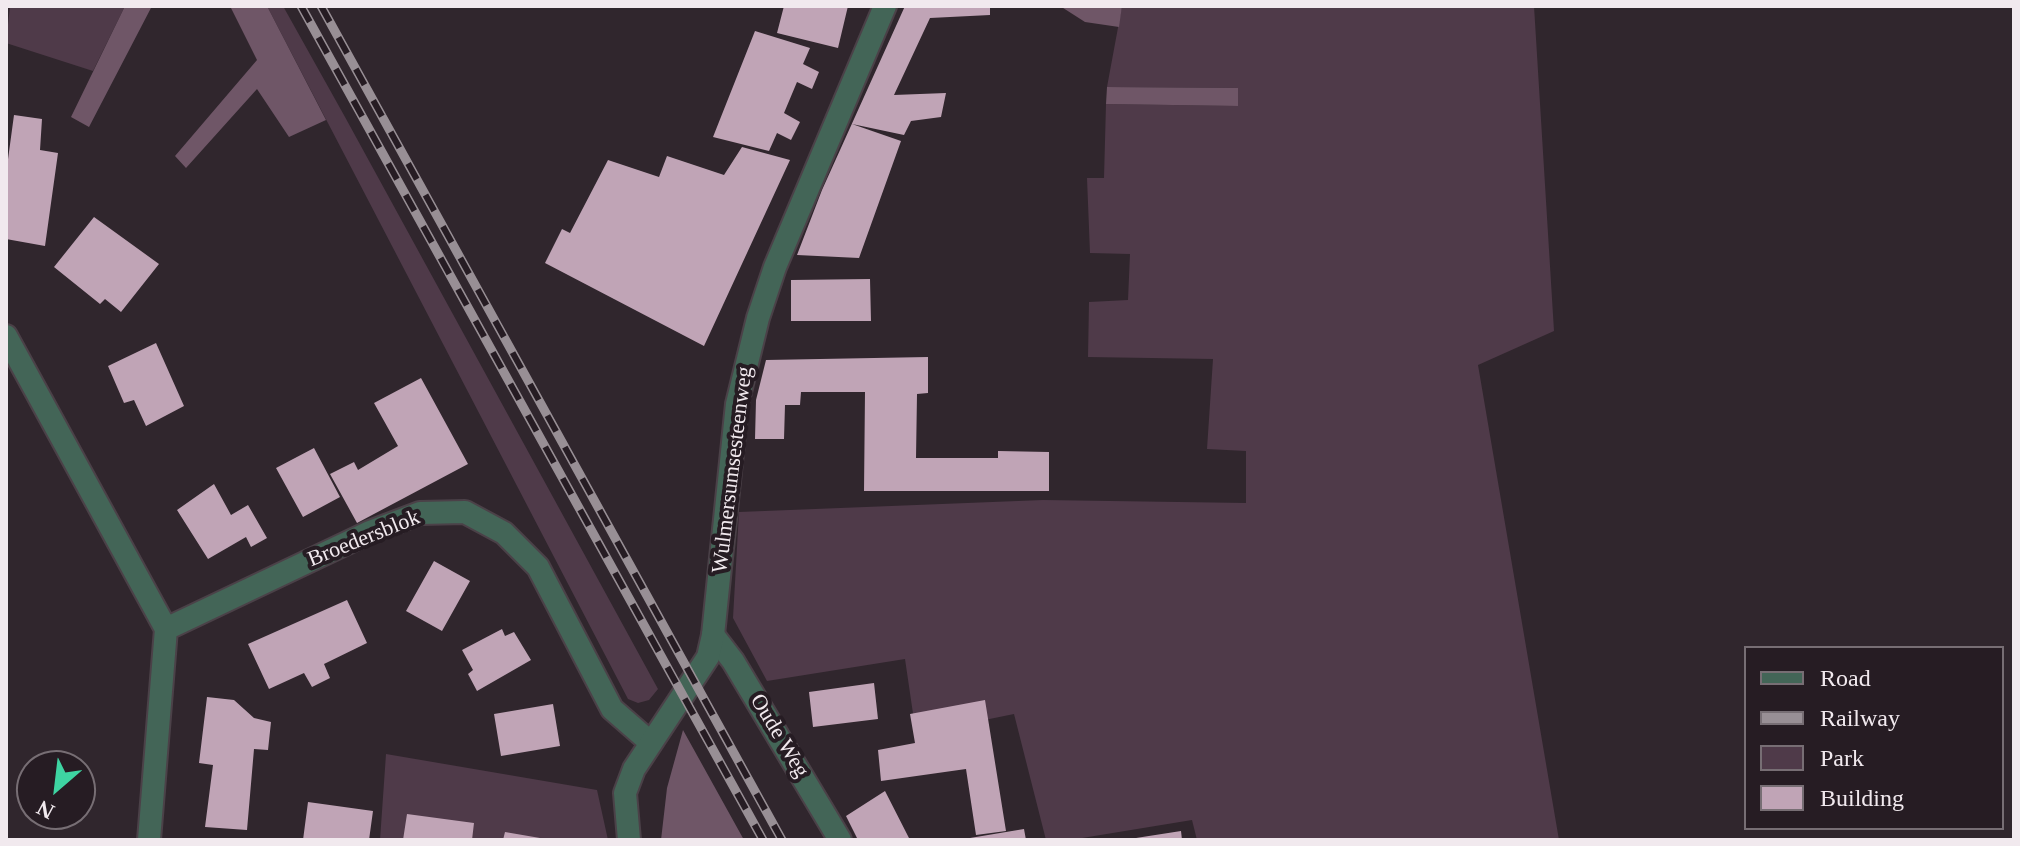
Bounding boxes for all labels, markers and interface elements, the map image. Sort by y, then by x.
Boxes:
street label: Wulmersumsesteenweg [707,365,759,575]
street label: Broedersblok [304,505,424,573]
legend [1744,646,2004,830]
text: Road [1820,665,1871,691]
street label: Oude Weg [744,689,814,783]
text: Railway [1820,705,1900,731]
text: Park [1820,745,1864,771]
north arrow [16,750,96,830]
text: Building [1820,785,1904,811]
text: N [33,795,58,825]

